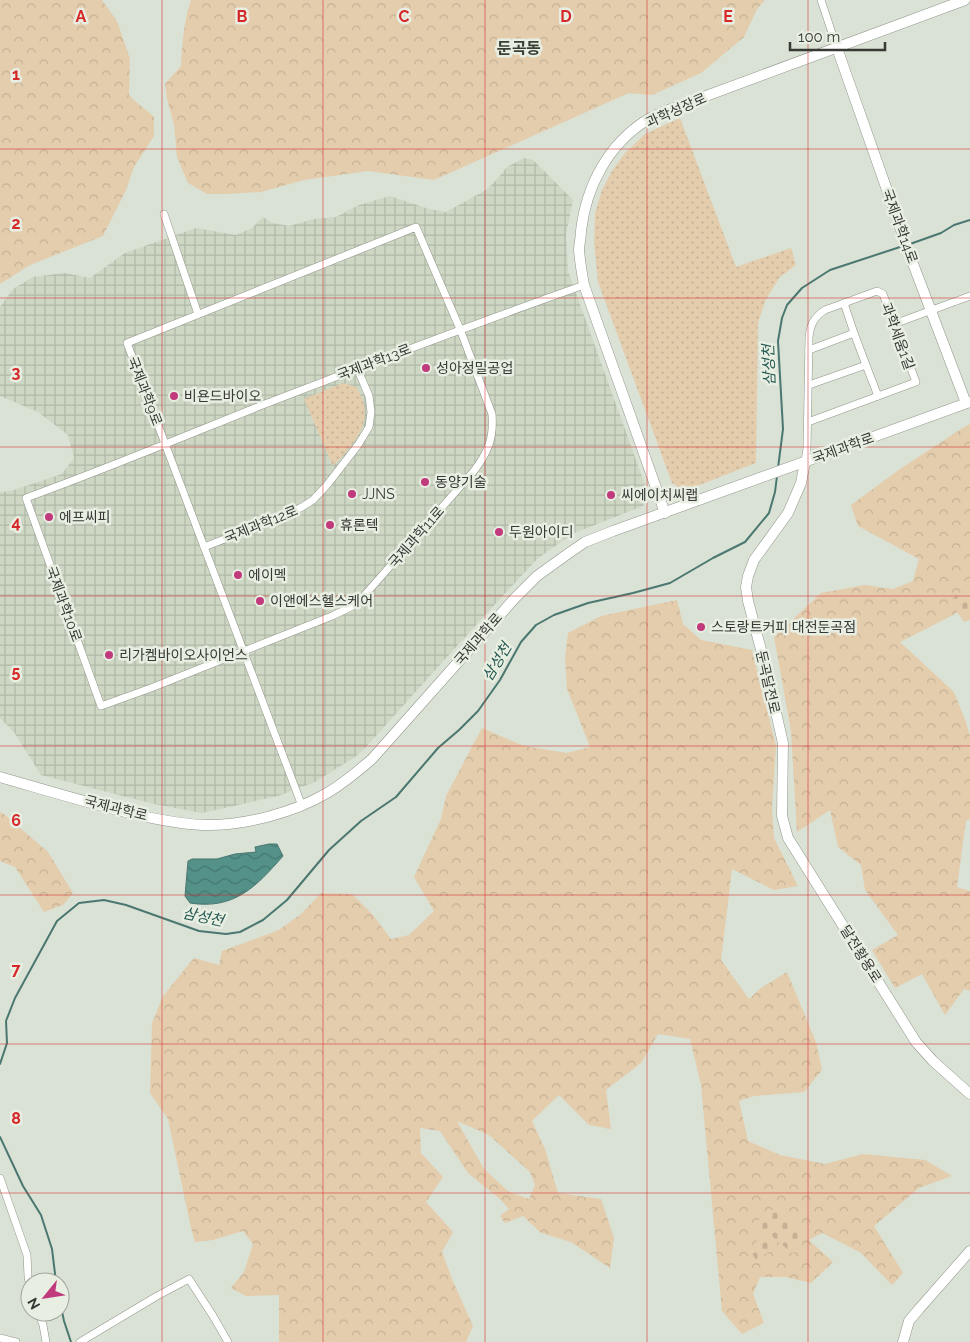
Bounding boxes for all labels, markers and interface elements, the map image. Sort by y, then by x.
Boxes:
text: A [76,7,87,26]
text: B [237,7,248,26]
text: C [399,7,410,26]
text: D [560,7,572,26]
text: E [723,7,733,26]
scale bar [790,20,885,52]
text: 100 m [798,28,840,46]
district label: 둔곡동 [497,39,541,58]
text: 1 [12,65,20,84]
street label: 과학성장로 [643,90,709,130]
street label: 국제과학14로 [879,187,921,266]
text: 2 [11,214,21,233]
street label: 과학세움1길 [878,300,918,372]
street label: 국제과학13로 [335,341,413,383]
water label: 삼성천 [759,342,779,386]
street label: 국제과학9로 [125,354,166,428]
place label: 성아정밀공업 [436,360,513,376]
marker: 성아정밀공업 [420,362,432,374]
text: 3 [12,363,21,382]
place label: 비욘드바이오 [184,388,261,404]
marker: 비욘드바이오 [168,390,180,402]
street label: 국제과학로 [810,429,876,467]
place label: 동양기술 [435,474,487,490]
marker: 동양기술 [419,476,431,488]
place label: JJNS [362,486,395,502]
place label: 씨에이치씨랩 [621,487,698,503]
marker: JJNS [346,488,358,500]
marker: 씨에이치씨랩 [605,489,617,501]
street label: 국제과학12로 [222,502,300,546]
street label: 국제과학11로 [385,503,447,571]
place label: 에프씨피 [59,509,111,525]
marker: 에프씨피 [43,511,55,523]
text: 4 [11,513,21,532]
place label: 휴론텍 [340,517,379,533]
marker: 휴론텍 [324,519,336,531]
place label: 두원아이디 [509,524,573,540]
marker: 두원아이디 [493,526,505,538]
street label: 국제과학10로 [43,564,85,644]
place label: 에이멕 [248,567,287,583]
marker: 에이멕 [232,569,244,581]
place label: 이앤에스헬스케어 [270,593,373,609]
marker: 이앤에스헬스케어 [254,595,266,607]
street label: 국제과학로 [451,609,505,669]
place label: 스토랑트커피 대전둔곡점 [711,619,856,635]
marker: 스토랑트커피 대전둔곡점 [695,621,707,633]
water label: 삼성천 [479,638,517,684]
place label: 리가켐바이오사이언스 [119,647,248,663]
marker: 리가켐바이오사이언스 [103,649,115,661]
street label: 둔곡달전로 [753,649,783,715]
text: 5 [12,662,21,681]
street label: 국제과학로 [83,792,149,824]
text: 6 [11,811,21,830]
water label: 삼성천 [181,904,227,931]
street label: 달전황용로 [837,922,885,986]
text: 7 [12,960,21,979]
text: 8 [11,1109,21,1128]
north arrow [20,1272,70,1322]
text: N [24,1295,43,1312]

